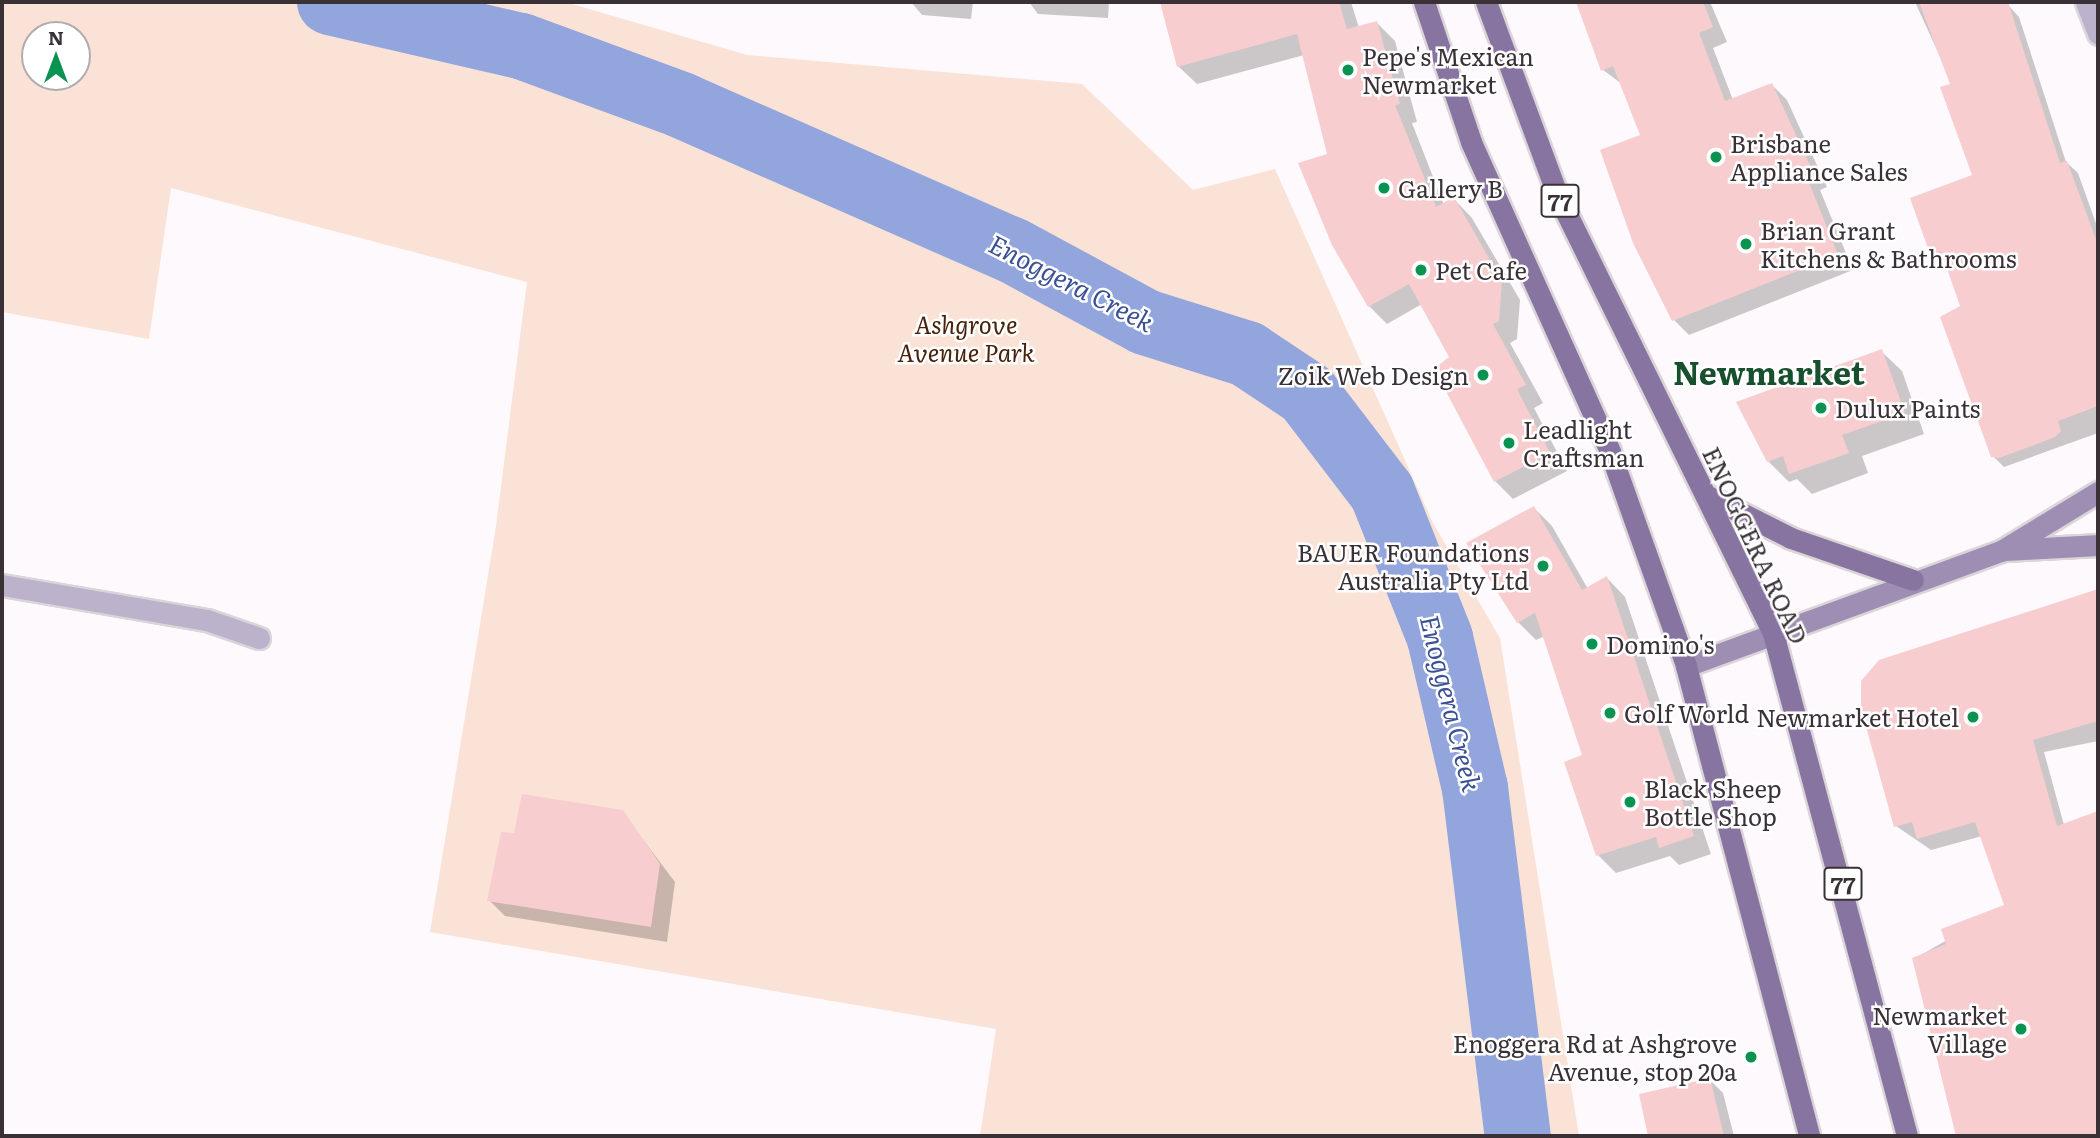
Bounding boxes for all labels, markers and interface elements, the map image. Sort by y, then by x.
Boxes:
north arrow [21,21,91,91]
text: N [48,23,64,51]
place label: Pepe's Mexican Newmarket [1362,42,1534,98]
marker: Pepe's Mexican Newmarket [1340,62,1356,78]
place label: Brisbane Appliance Sales [1730,129,1908,185]
marker: Brisbane Appliance Sales [1708,149,1724,165]
place label: Gallery B [1398,174,1503,202]
marker: Gallery B [1376,180,1392,196]
road number: 77 [1539,182,1581,220]
place label: Brian Grant Kitchens & Bathrooms [1760,216,2017,272]
water label: Enoggera Creek [984,227,1160,337]
marker: Brian Grant Kitchens & Bathrooms [1738,236,1754,252]
place label: Pet Cafe [1435,256,1527,284]
marker: Pet Cafe [1413,262,1429,278]
park label: Ashgrove Avenue Park [897,310,1035,366]
district label: Newmarket [1673,352,1865,390]
place label: Zoik Web Design [1278,361,1469,389]
marker: Zoik Web Design [1475,367,1491,383]
place label: Dulux Paints [1835,394,1980,422]
marker: Dulux Paints [1813,400,1829,416]
place label: Leadlight Craftsman [1523,415,1644,471]
marker: Leadlight Craftsman [1501,435,1517,451]
street label: ENOGGERA ROAD [1698,442,1814,648]
place label: BAUER Foundations Australia Pty Ltd [1297,538,1529,594]
marker: BAUER Foundations Australia Pty Ltd [1535,558,1551,574]
water label: Enoggera Creek [1415,611,1489,795]
place label: Domino's [1606,630,1714,658]
marker: Domino's [1584,636,1600,652]
place label: Golf World [1624,699,1749,727]
place label: Newmarket Hotel [1756,703,1959,731]
marker: Golf World [1602,705,1618,721]
marker: Newmarket Hotel [1965,709,1981,725]
place label: Black Sheep Bottle Shop [1644,774,1781,830]
marker: Black Sheep Bottle Shop [1622,794,1638,810]
road number: 77 [1822,864,1864,904]
place label: Newmarket Village [1872,1001,2007,1057]
marker: Newmarket Village [2013,1021,2029,1037]
place label: Enoggera Rd at Ashgrove Avenue, stop 20a [1453,1029,1737,1085]
marker: Enoggera Rd at Ashgrove Avenue, stop 20a [1743,1049,1759,1065]

